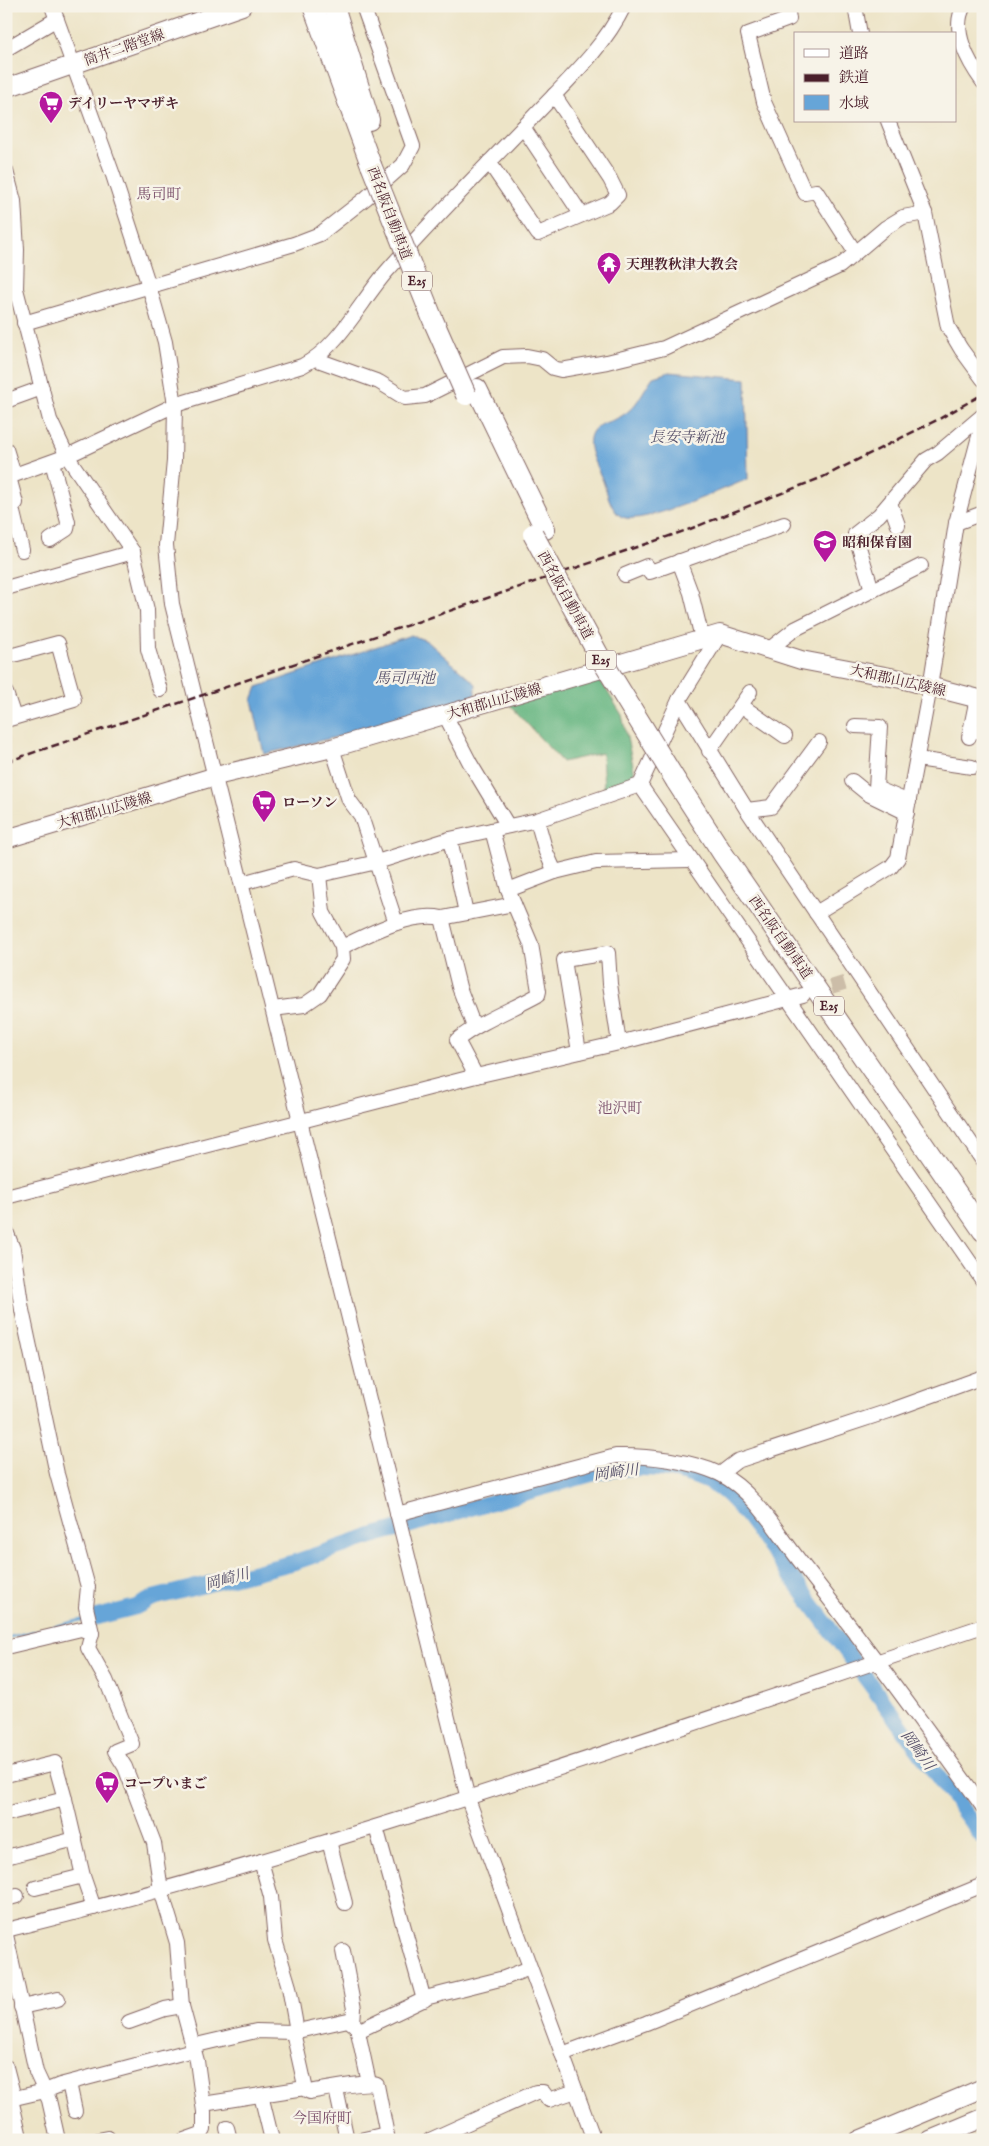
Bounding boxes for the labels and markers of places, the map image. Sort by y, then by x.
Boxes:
supermarket icon: デイリーヤマザキ [38,90,64,124]
place label: デイリーヤマザキ [68,95,179,113]
temple icon: 天理教秋津大教会 [596,251,622,285]
place label: 天理教秋津大教会 [626,256,738,274]
school or university icon: 昭和保育園 [812,529,838,563]
place label: 昭和保育園 [842,534,912,552]
supermarket icon: ローソン [251,789,277,823]
place label: ローソン [282,794,337,812]
supermarket icon: コープいまご [94,1770,120,1804]
place label: コープいまご [124,1775,207,1793]

